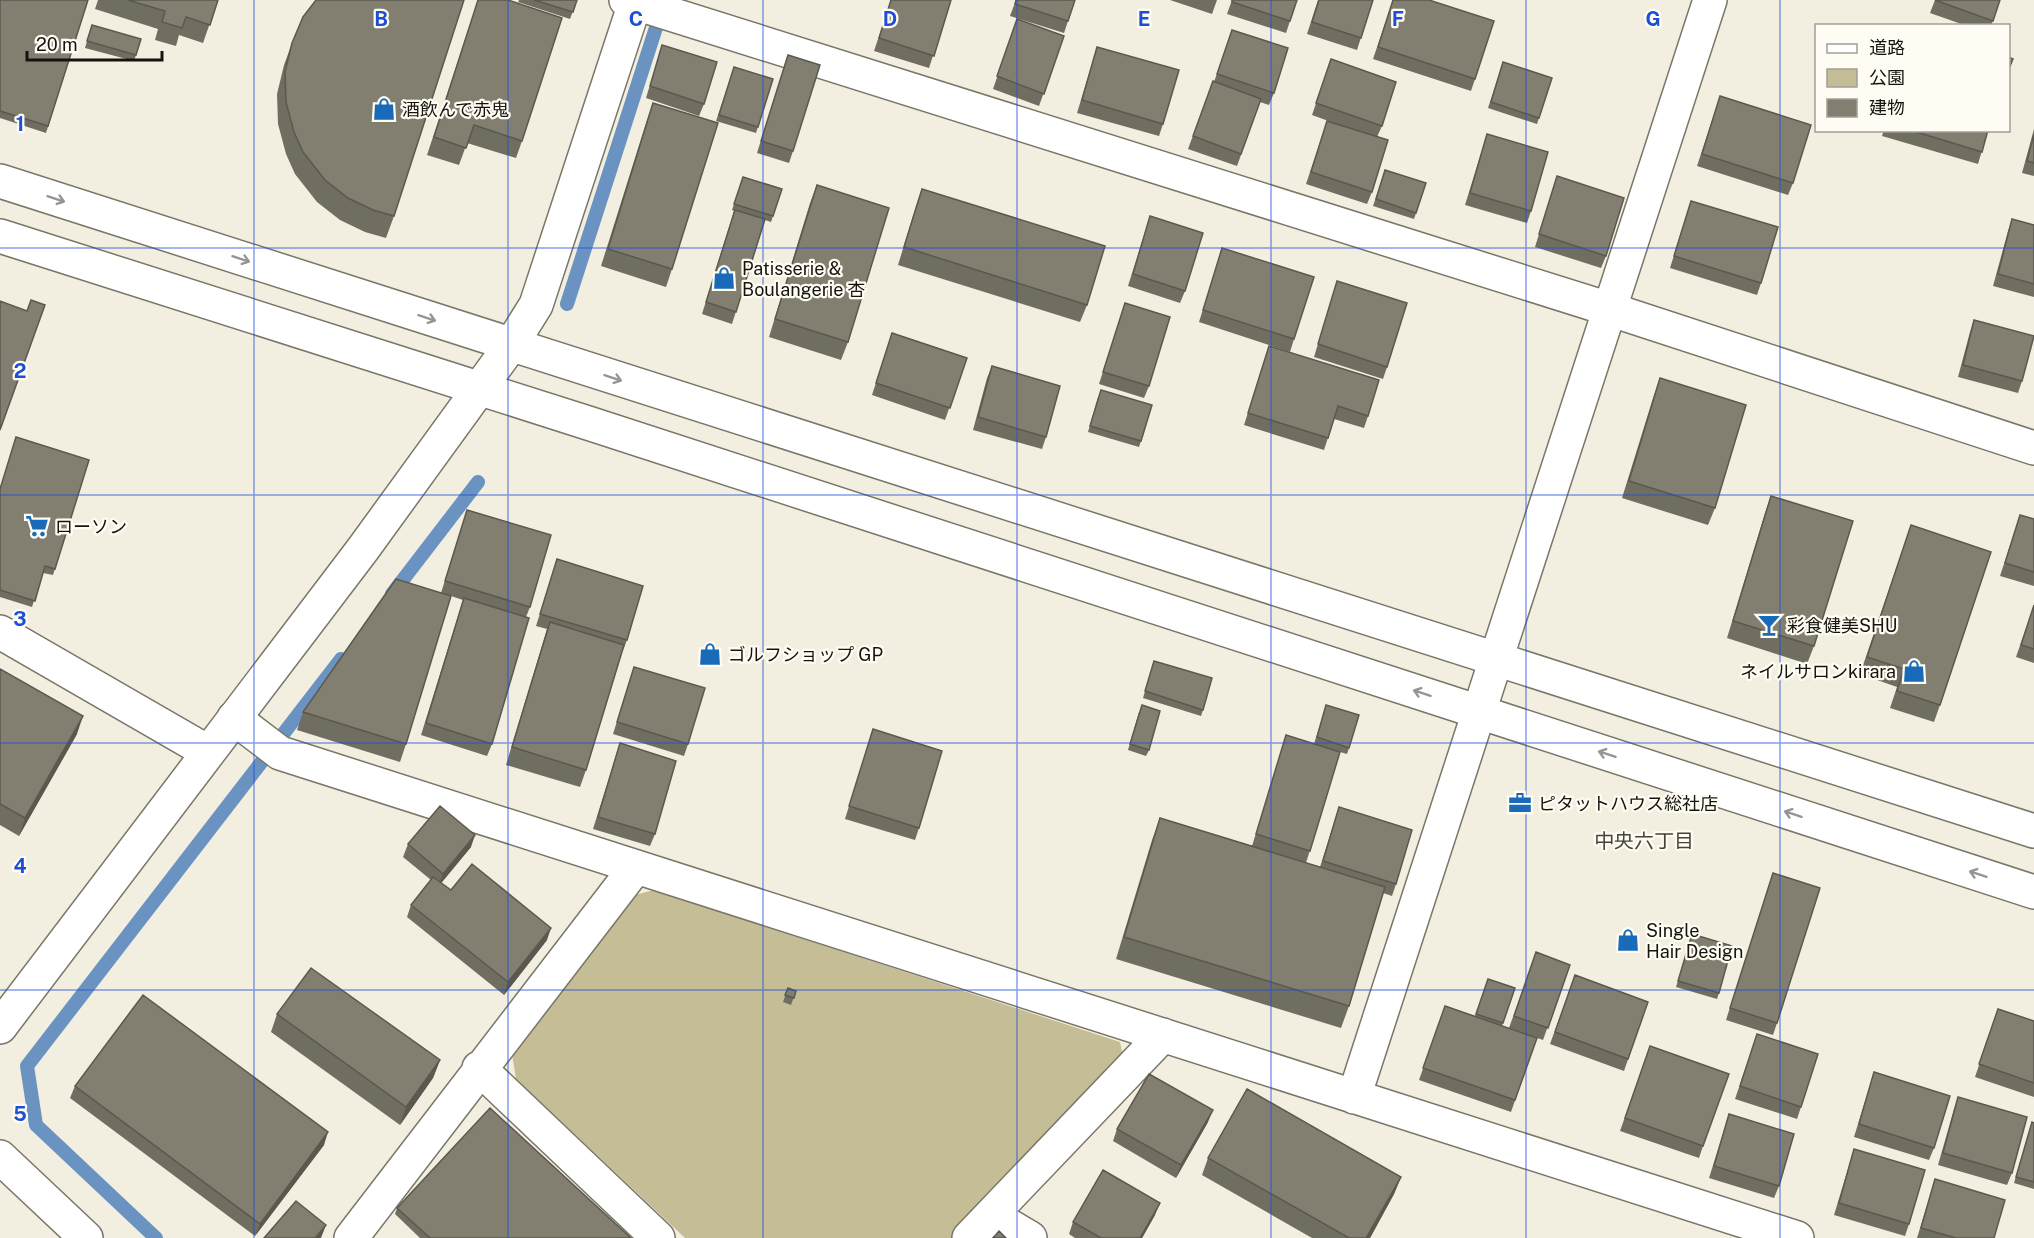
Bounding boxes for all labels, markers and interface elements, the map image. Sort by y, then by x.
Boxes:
text: B [374,7,388,31]
text: C [629,7,643,31]
text: D [883,7,897,31]
text: E [1138,7,1150,31]
text: F [1392,7,1404,31]
text: G [1645,7,1661,31]
scale bar [27,24,162,62]
legend [1815,24,2010,132]
text: 20 m [36,34,78,55]
text: 道路 [1869,37,1905,58]
text: 公園 [1869,67,1905,88]
shop icon: 酒飲んで赤鬼 [371,96,397,122]
text: 建物 [1869,97,1905,118]
place label: 酒飲んで赤鬼 [402,99,509,120]
text: 1 [16,112,24,136]
one-way arrow [46,194,65,205]
one-way arrow [231,254,250,265]
place label: Patisserie & Boulangerie 杏 [742,258,866,300]
shop icon: Patisserie & Boulangerie 杏 [711,265,737,291]
one-way arrow [417,313,436,324]
text: 2 [14,359,26,383]
one-way arrow [603,373,622,384]
supermarket icon: ローソン [24,513,50,539]
place label: ローソン [55,516,127,537]
text: 3 [13,607,27,631]
bar icon: 彩食健美SHU [1756,612,1782,638]
place label: 彩食健美SHU [1787,615,1897,636]
shop icon: ゴルフショップ GP [697,641,723,667]
place label: ゴルフショップ GP [728,644,883,665]
shop icon: ネイルサロンkirara [1901,658,1927,684]
place label: ネイルサロンkirara [1740,661,1896,682]
one-way arrow [1413,687,1432,698]
one-way arrow [1598,747,1617,758]
office icon: ピタットハウス総社店 [1507,790,1533,816]
place label: ピタットハウス総社店 [1538,793,1718,814]
one-way arrow [1784,807,1803,818]
district label: 中央六丁目 [1594,829,1694,853]
text: 4 [13,854,27,878]
one-way arrow [1969,868,1988,879]
place label: Single Hair Design [1646,920,1743,962]
shop icon: Single Hair Design [1615,927,1641,953]
text: 5 [13,1102,27,1126]

